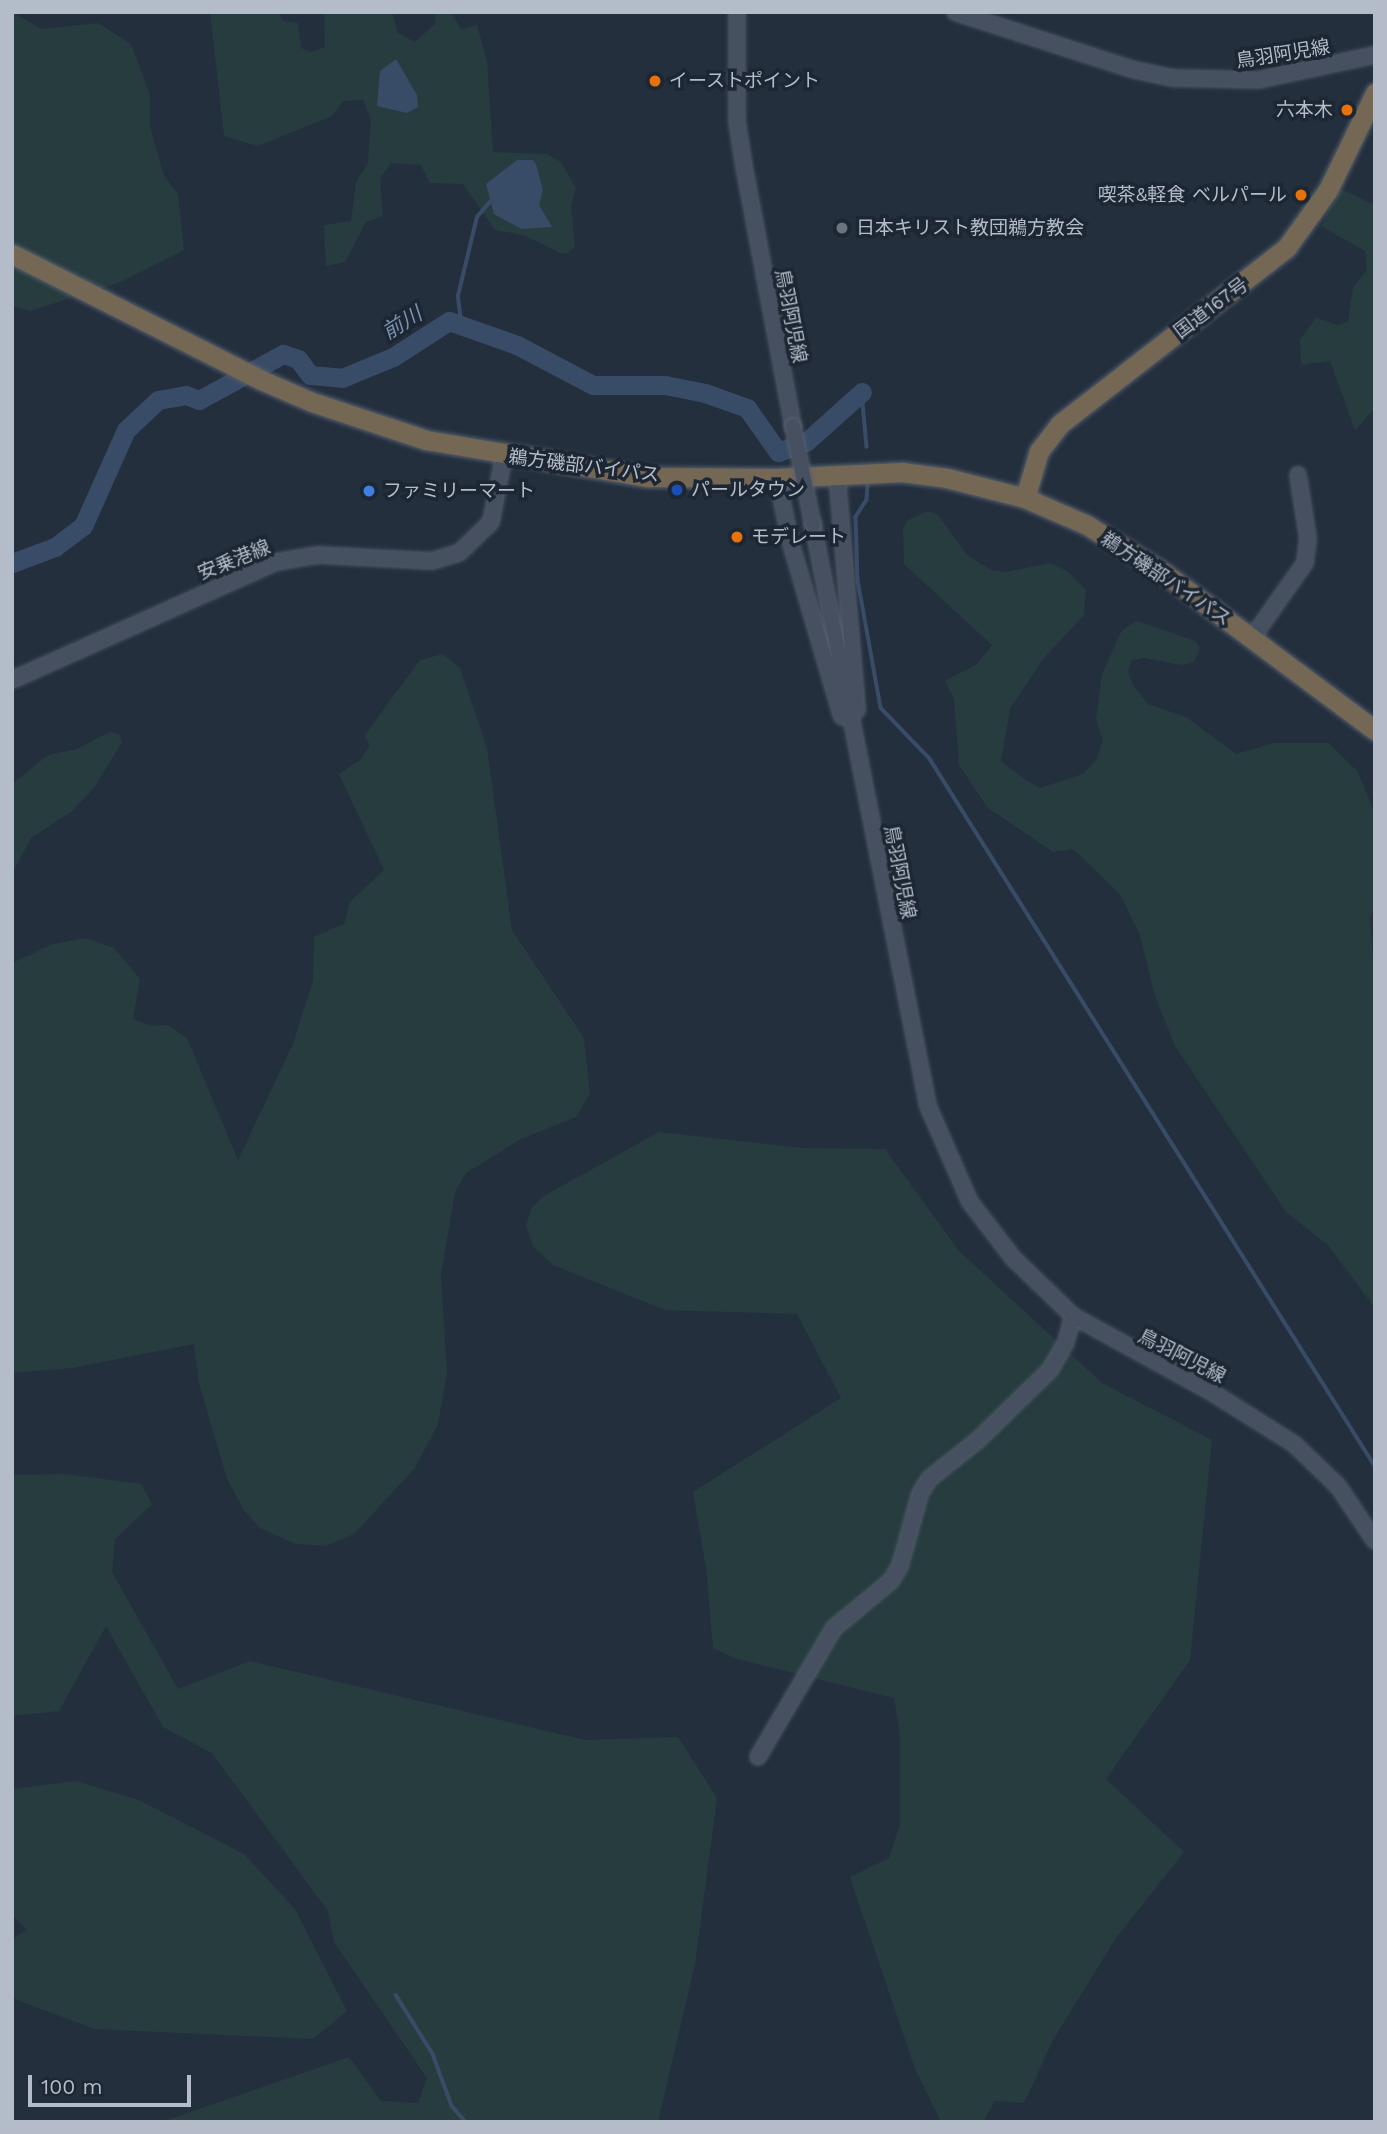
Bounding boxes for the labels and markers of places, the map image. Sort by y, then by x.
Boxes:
place label: イーストポイント [669,70,821,92]
marker: イーストポイント [647,73,663,89]
place label: 六本木 [1276,99,1333,121]
marker: 六本木 [1339,102,1355,118]
place label: 喫茶&軽食 ベルパール [1098,184,1287,206]
marker: 喫茶&軽食 ベルパール [1293,187,1309,203]
place label: 日本キリスト教団鵜方教会 [856,217,1084,239]
marker: 日本キリスト教団鵜方教会 [834,220,850,236]
place label: パールタウン [691,479,805,501]
place label: ファミリーマート [383,480,535,502]
marker: パールタウン [669,482,685,498]
marker: ファミリーマート [361,483,377,499]
place label: モデレート [751,526,846,548]
marker: モデレート [729,529,745,545]

